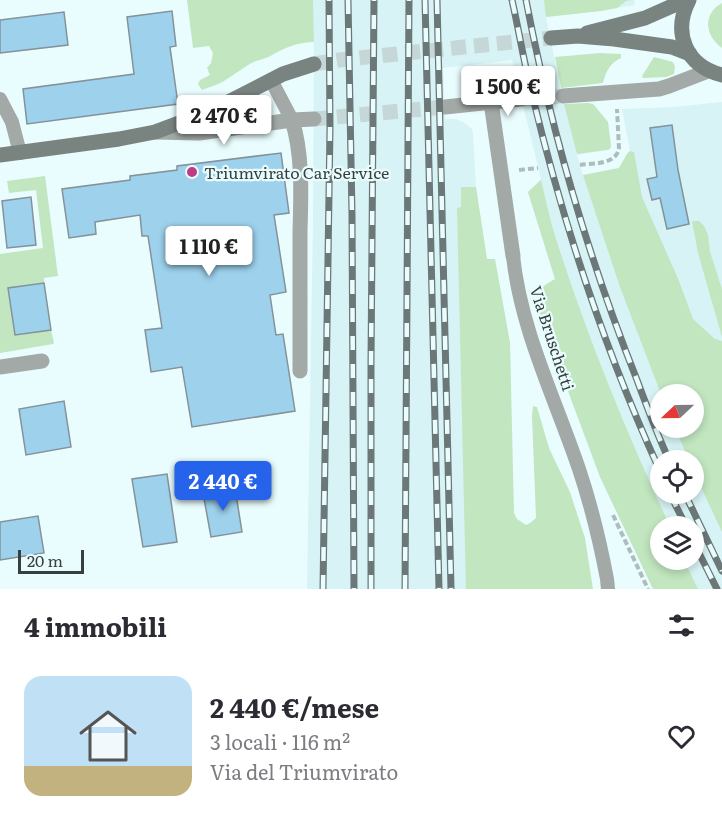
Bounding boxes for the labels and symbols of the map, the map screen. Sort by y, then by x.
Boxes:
pin: 1 500 € [453,66,563,117]
pin: 2 470 € [169,95,279,146]
place label: Triumvirato Car Service [204,160,389,184]
marker: Triumvirato Car Service [185,165,199,179]
pin: 1 110 € [154,226,264,277]
street label: Via Bruschetti [525,282,581,394]
north arrow [650,384,704,438]
pin: 2 440 € [168,461,278,512]
scale bar [18,547,84,574]

